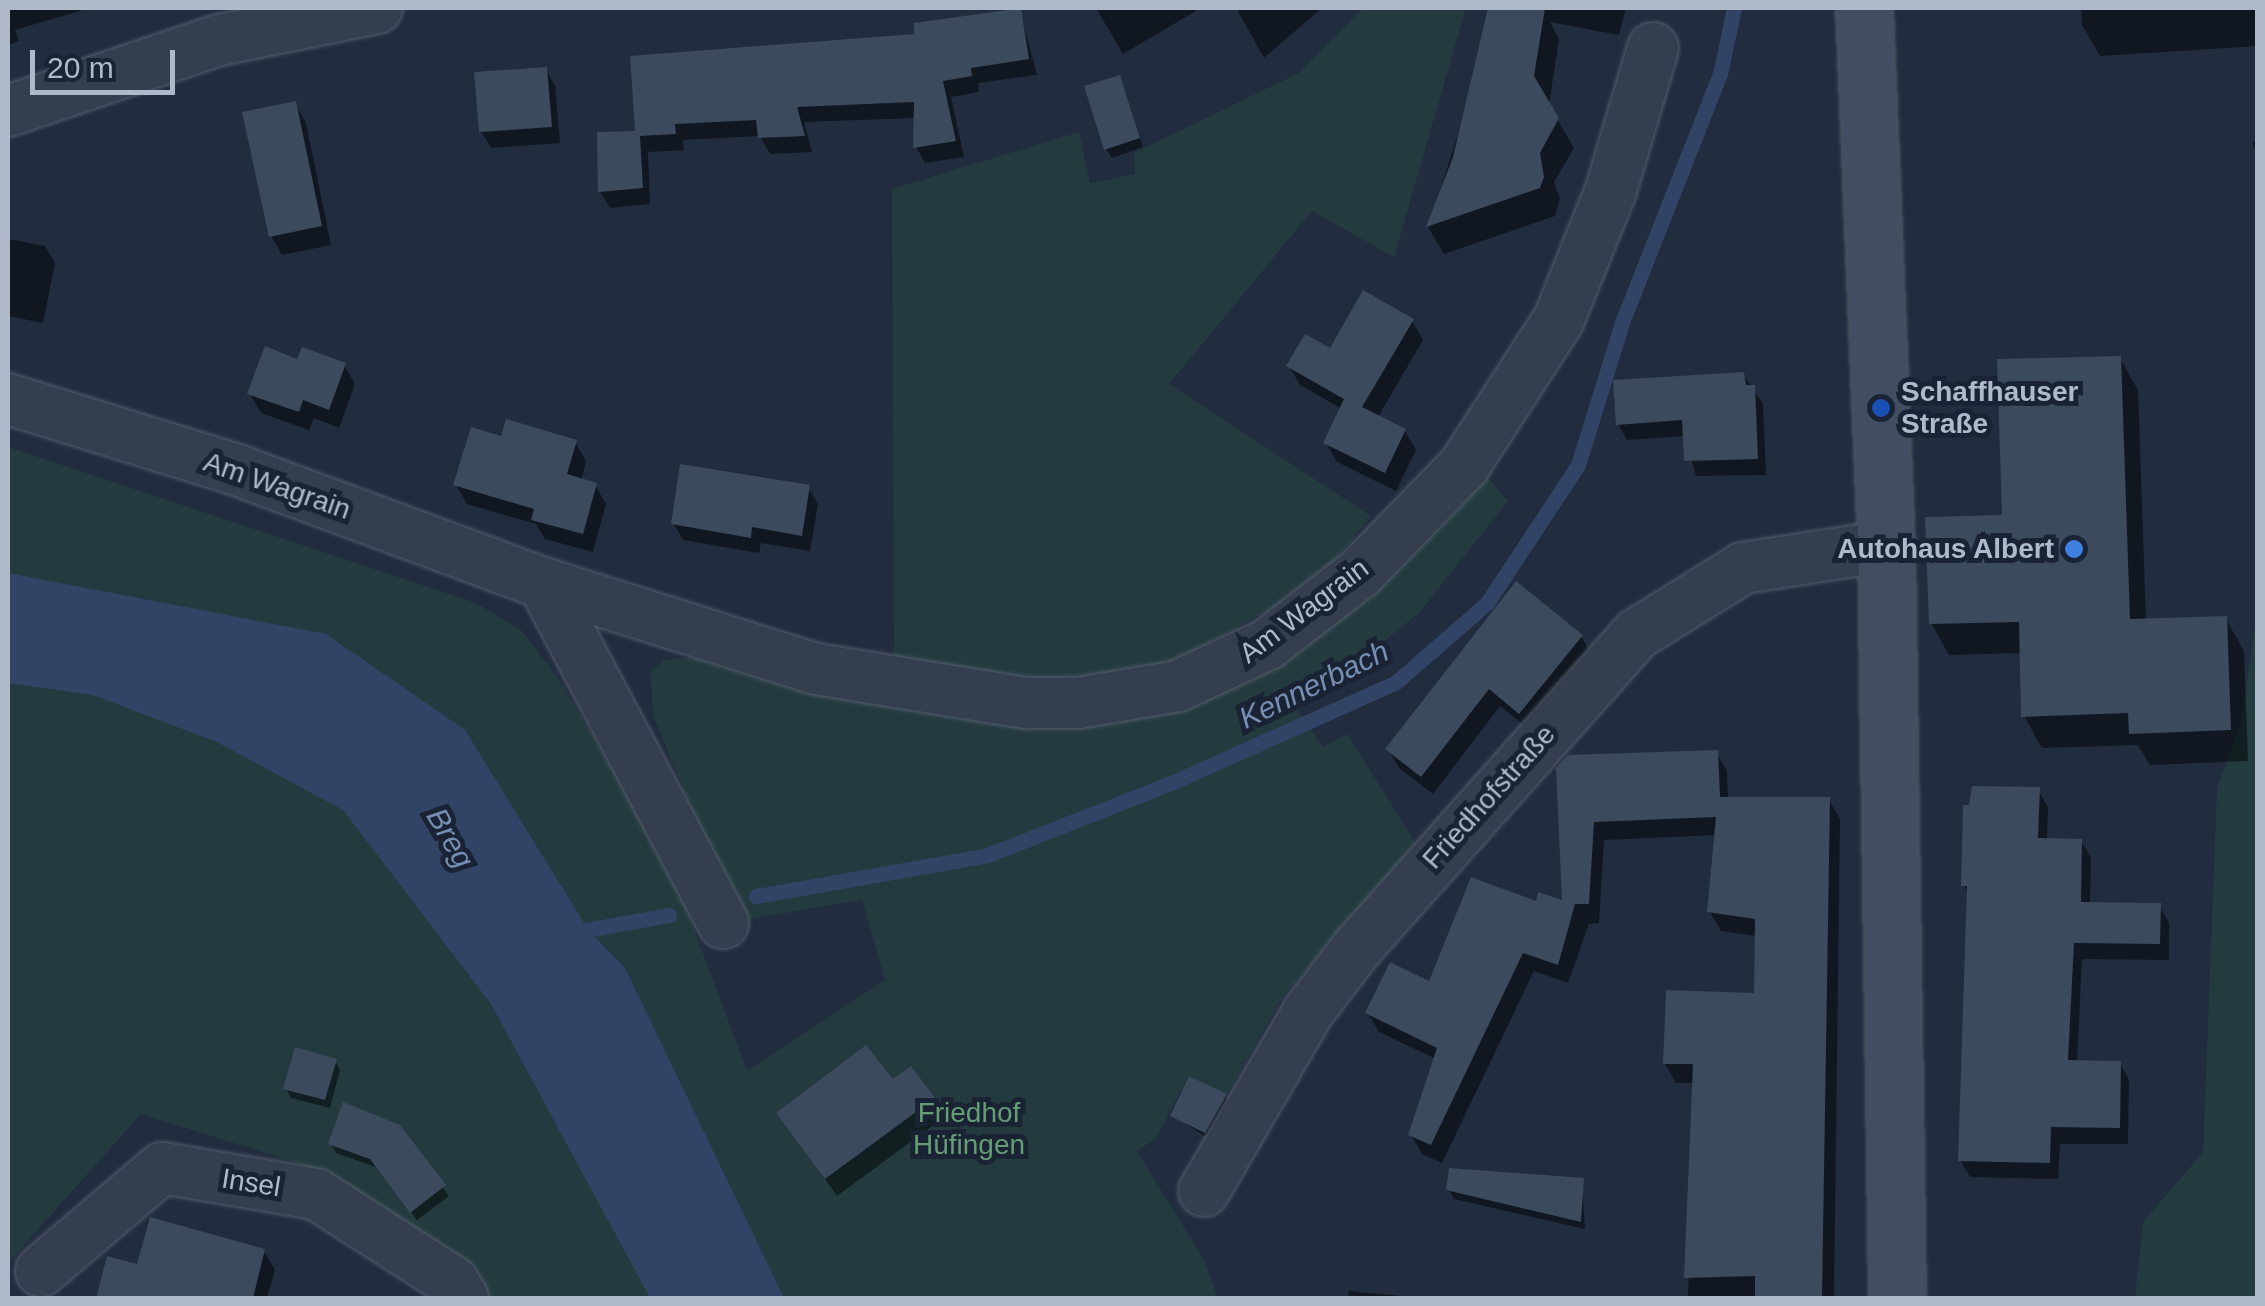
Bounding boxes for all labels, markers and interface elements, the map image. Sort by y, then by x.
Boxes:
scale bar [35,30,180,92]
text: 20 m [47,51,114,84]
place label: Schaffhauser Straße [1901,375,2078,441]
marker: Schaffhauser Straße [1870,397,1892,419]
street label: Am Wagrain [199,445,355,527]
place label: Autohaus Albert [1836,532,2054,566]
marker: Autohaus Albert [2063,538,2085,560]
street label: Am Wagrain [1233,552,1375,670]
water label: Kennerbach [1233,633,1395,737]
street label: Friedhofstraße [1416,718,1562,876]
water label: Breg [419,802,481,874]
park label: Friedhof Hüfingen [913,1096,1025,1162]
street label: Insel [219,1162,283,1204]

